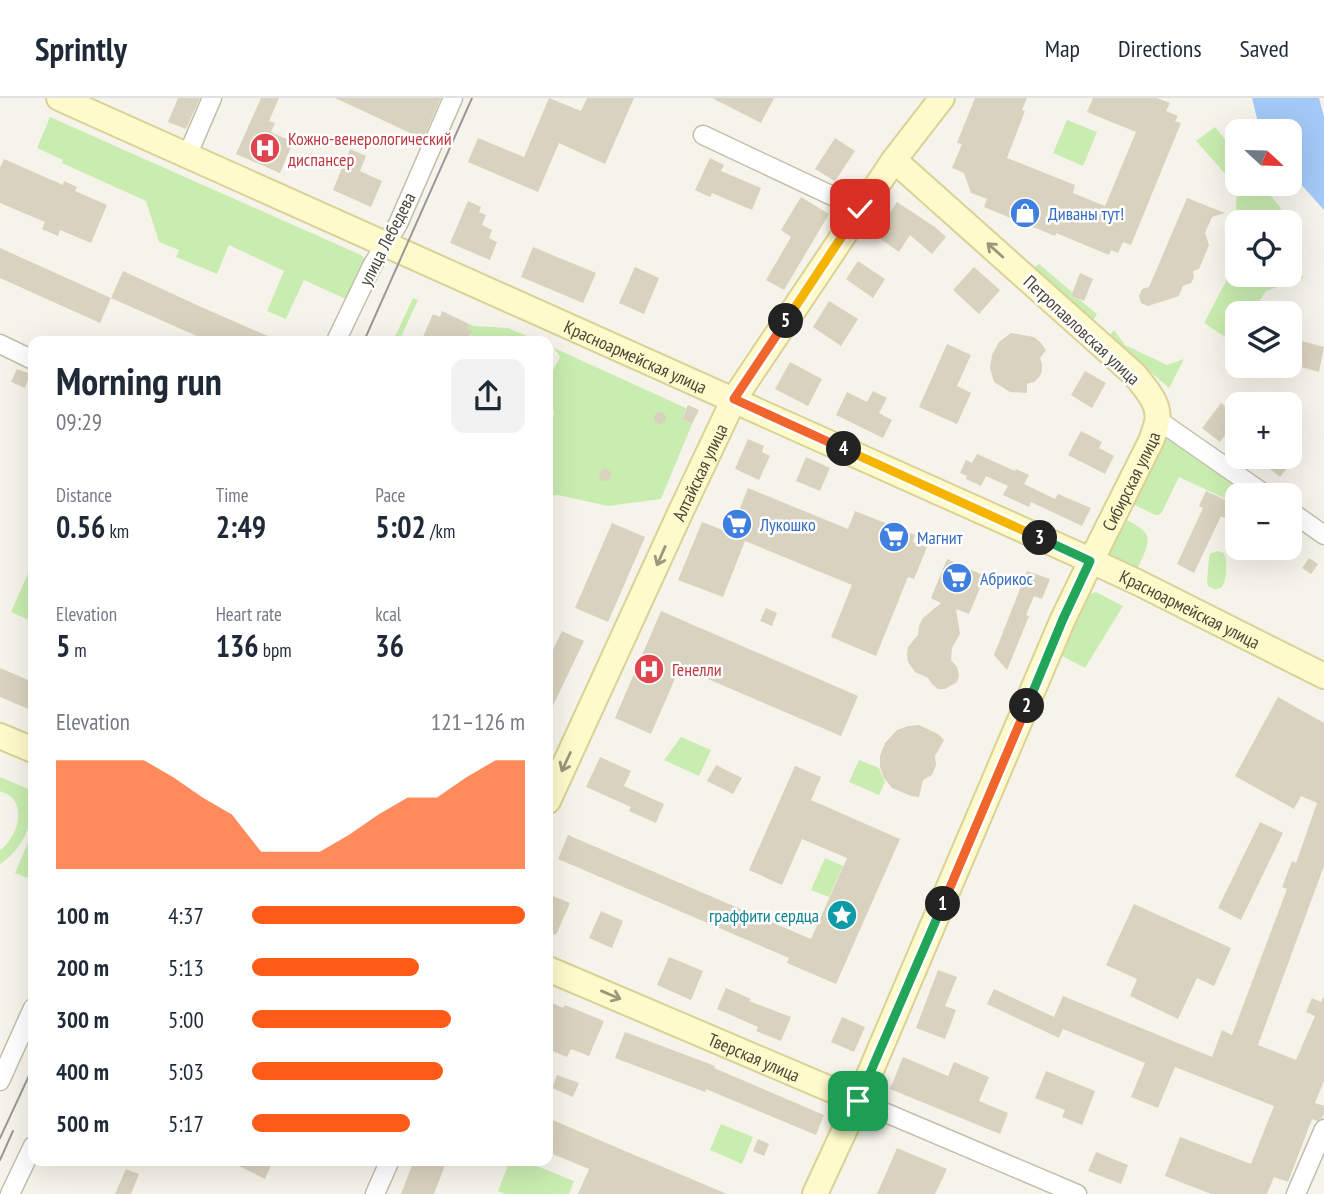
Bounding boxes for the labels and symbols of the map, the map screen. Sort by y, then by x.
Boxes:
north arrow [1225,119,1302,196]
place label: Кожно-венерологический диспансер [288,127,452,171]
hospital icon: Кожно-венерологический диспансер [248,131,282,165]
pin [830,179,890,239]
street label: улица Лебедева [354,188,420,290]
shop icon: Диваны тут! [1008,196,1042,230]
place label: Диваны тут! [1048,202,1124,225]
one-way arrow [986,242,1004,258]
street label: Петропавловская улица [1019,270,1145,390]
pin: 5 [768,304,804,339]
street label: Красноармейская улица [561,314,711,398]
street label: Алтайская улица [667,420,732,524]
street label: Сибирская улица [1097,429,1165,534]
pin: 4 [826,432,862,466]
supermarket icon: Лукошко [720,507,754,541]
place label: Лукошко [759,513,816,536]
supermarket icon: Магнит [877,520,911,554]
pin: 3 [1023,520,1058,556]
place label: Магнит [917,526,963,549]
one-way arrow [654,544,667,566]
supermarket icon: Абрикос [940,561,974,595]
street label: Красноармейская улица [1116,564,1264,653]
place label: Абрикос [980,567,1034,590]
hospital icon: Генелли [632,652,666,686]
place label: Генелли [672,658,722,681]
pin: 2 [1010,688,1044,724]
one-way arrow [558,751,572,772]
pin: 1 [926,886,960,922]
place icon: граффити сердца [825,898,859,932]
place label: граффити сердца [709,904,819,927]
one-way arrow [599,990,621,1003]
street label: Тверская улица [705,1027,803,1086]
pin [828,1071,888,1131]

